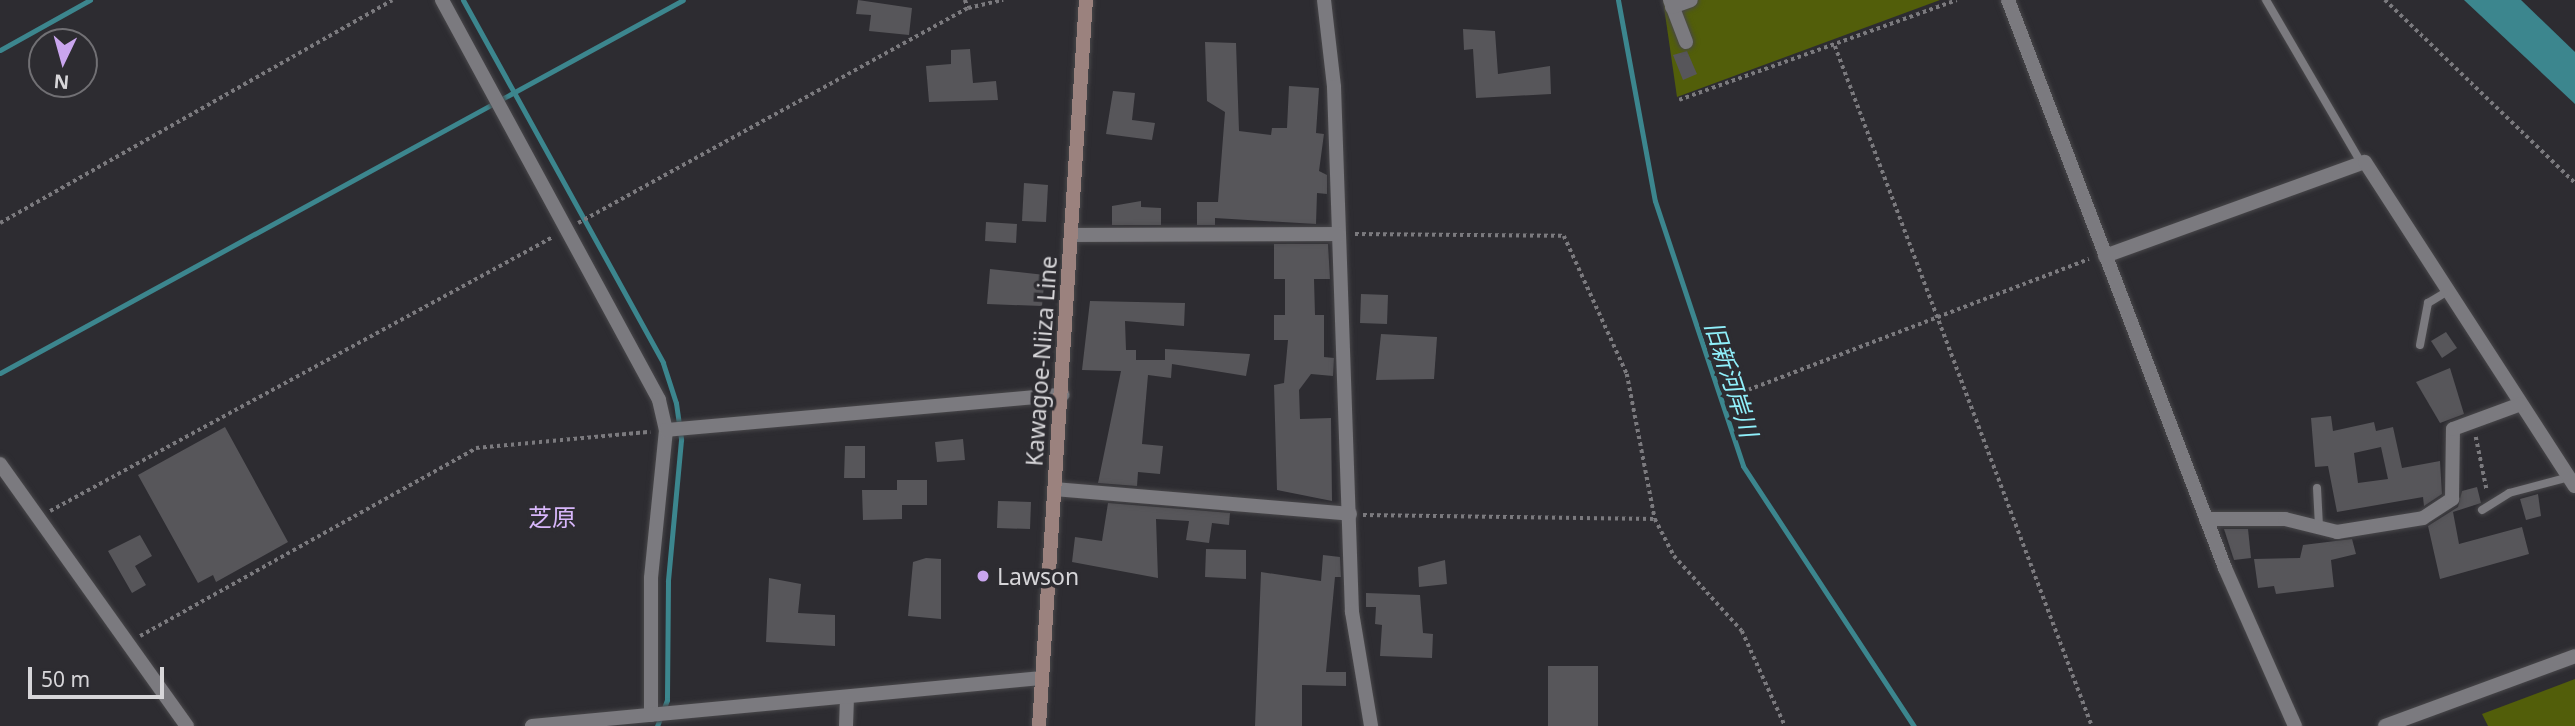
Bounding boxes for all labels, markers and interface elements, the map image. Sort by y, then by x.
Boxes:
north arrow [28,28,98,98]
text: N [53,68,70,96]
street label: Kawagoe-Niiza Line [1020,255,1062,467]
water label: 旧新河岸川 [1700,317,1764,441]
district label: 芝原 [528,503,576,531]
place label: Lawson [997,562,1079,590]
marker: Lawson [975,568,991,584]
scale bar [32,652,168,696]
text: 50 m [41,665,90,693]

